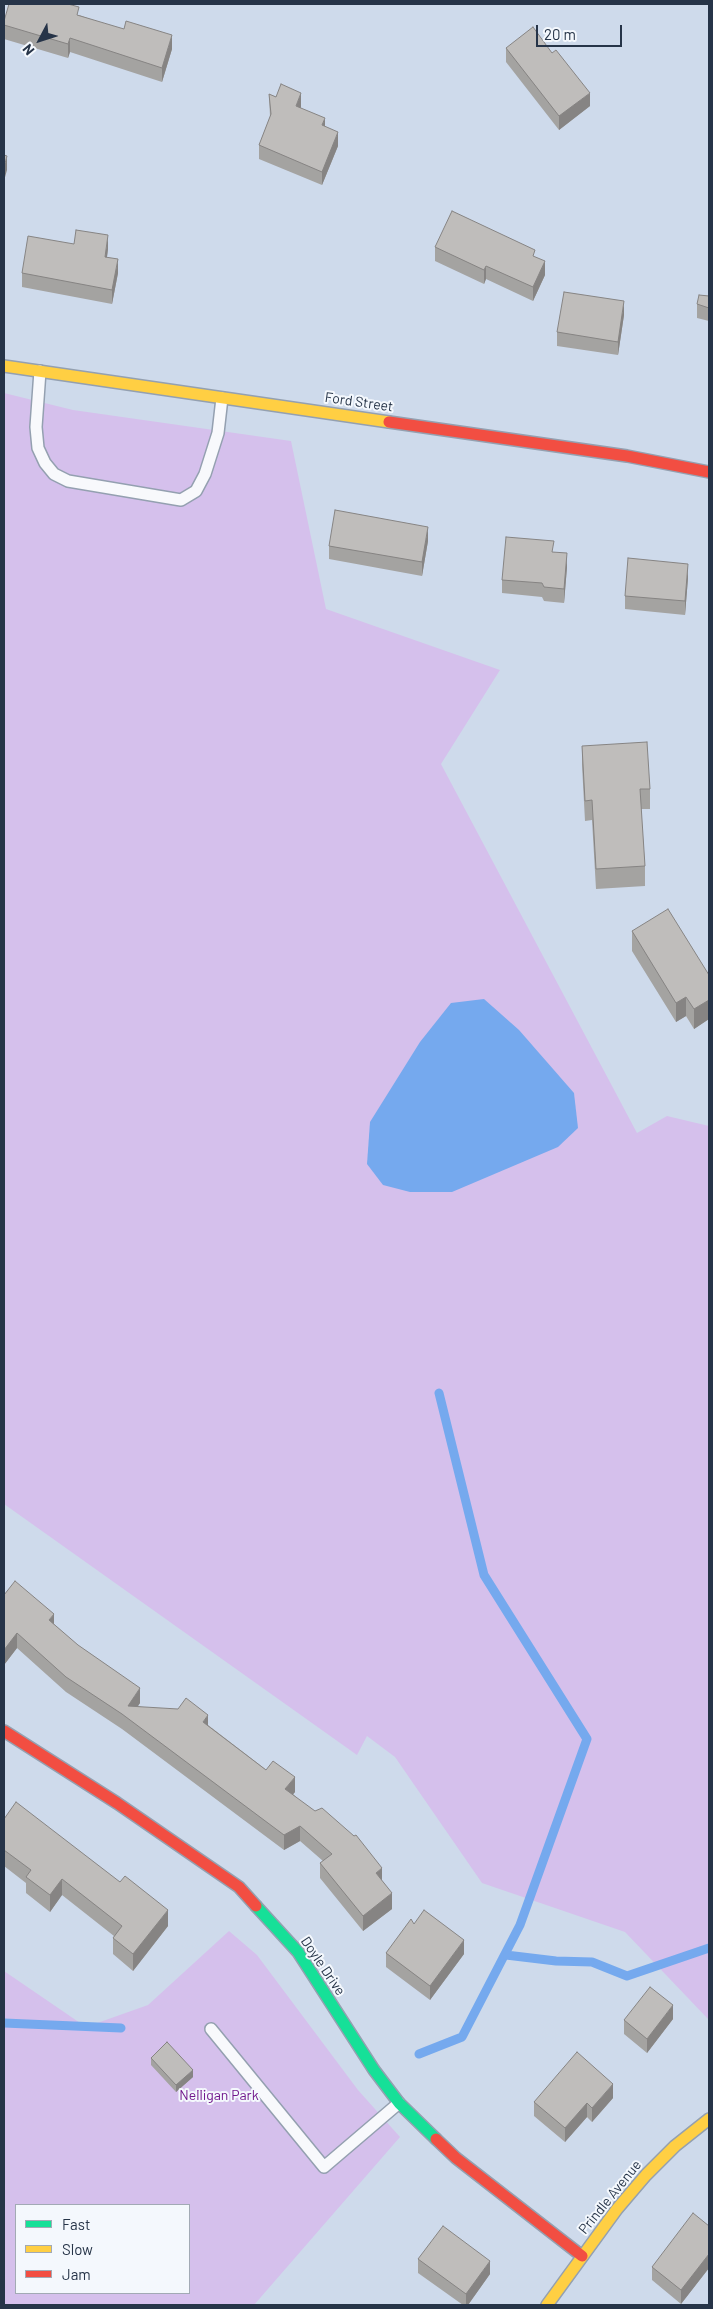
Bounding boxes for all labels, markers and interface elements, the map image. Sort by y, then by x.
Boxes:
north arrow [15,15,65,65]
scale bar [538,15,624,47]
text: 20 m [544,25,576,43]
text: N [19,41,38,59]
street label: Ford Street [324,389,394,415]
street label: Doyle Drive [297,1933,349,1999]
park label: Nelligan Park [179,2087,259,2103]
street label: Prindle Avenue [575,2157,645,2237]
legend [15,2204,190,2294]
text: Fast [62,2215,90,2233]
text: Slow [62,2240,93,2258]
text: Jam [62,2265,91,2283]

